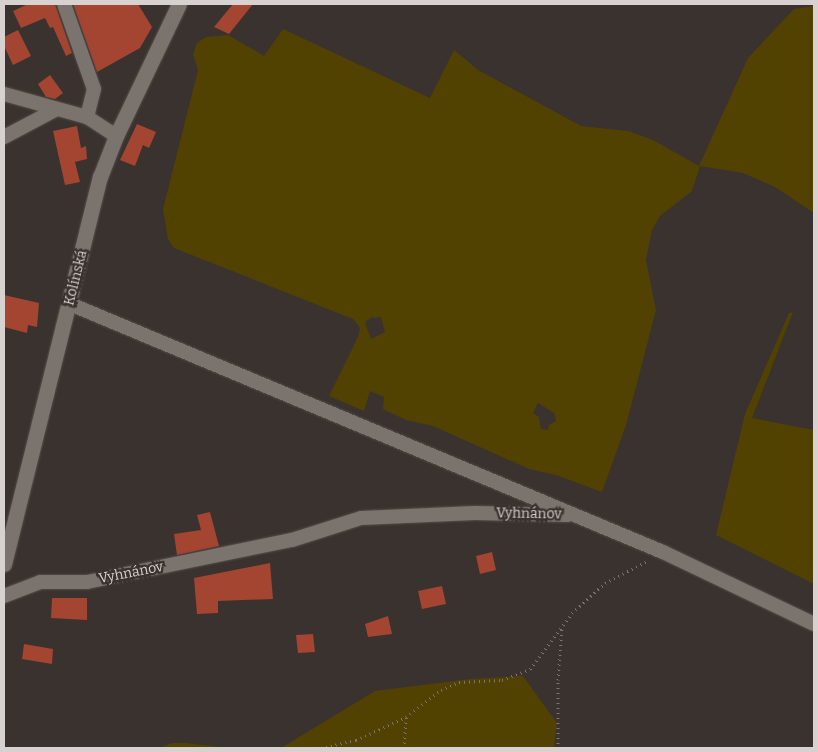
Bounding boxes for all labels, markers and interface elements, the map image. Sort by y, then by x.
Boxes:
street label: Kolínská [61,249,91,307]
street label: Vyhnánov [496,505,562,523]
street label: Vyhnánov [97,559,165,587]

